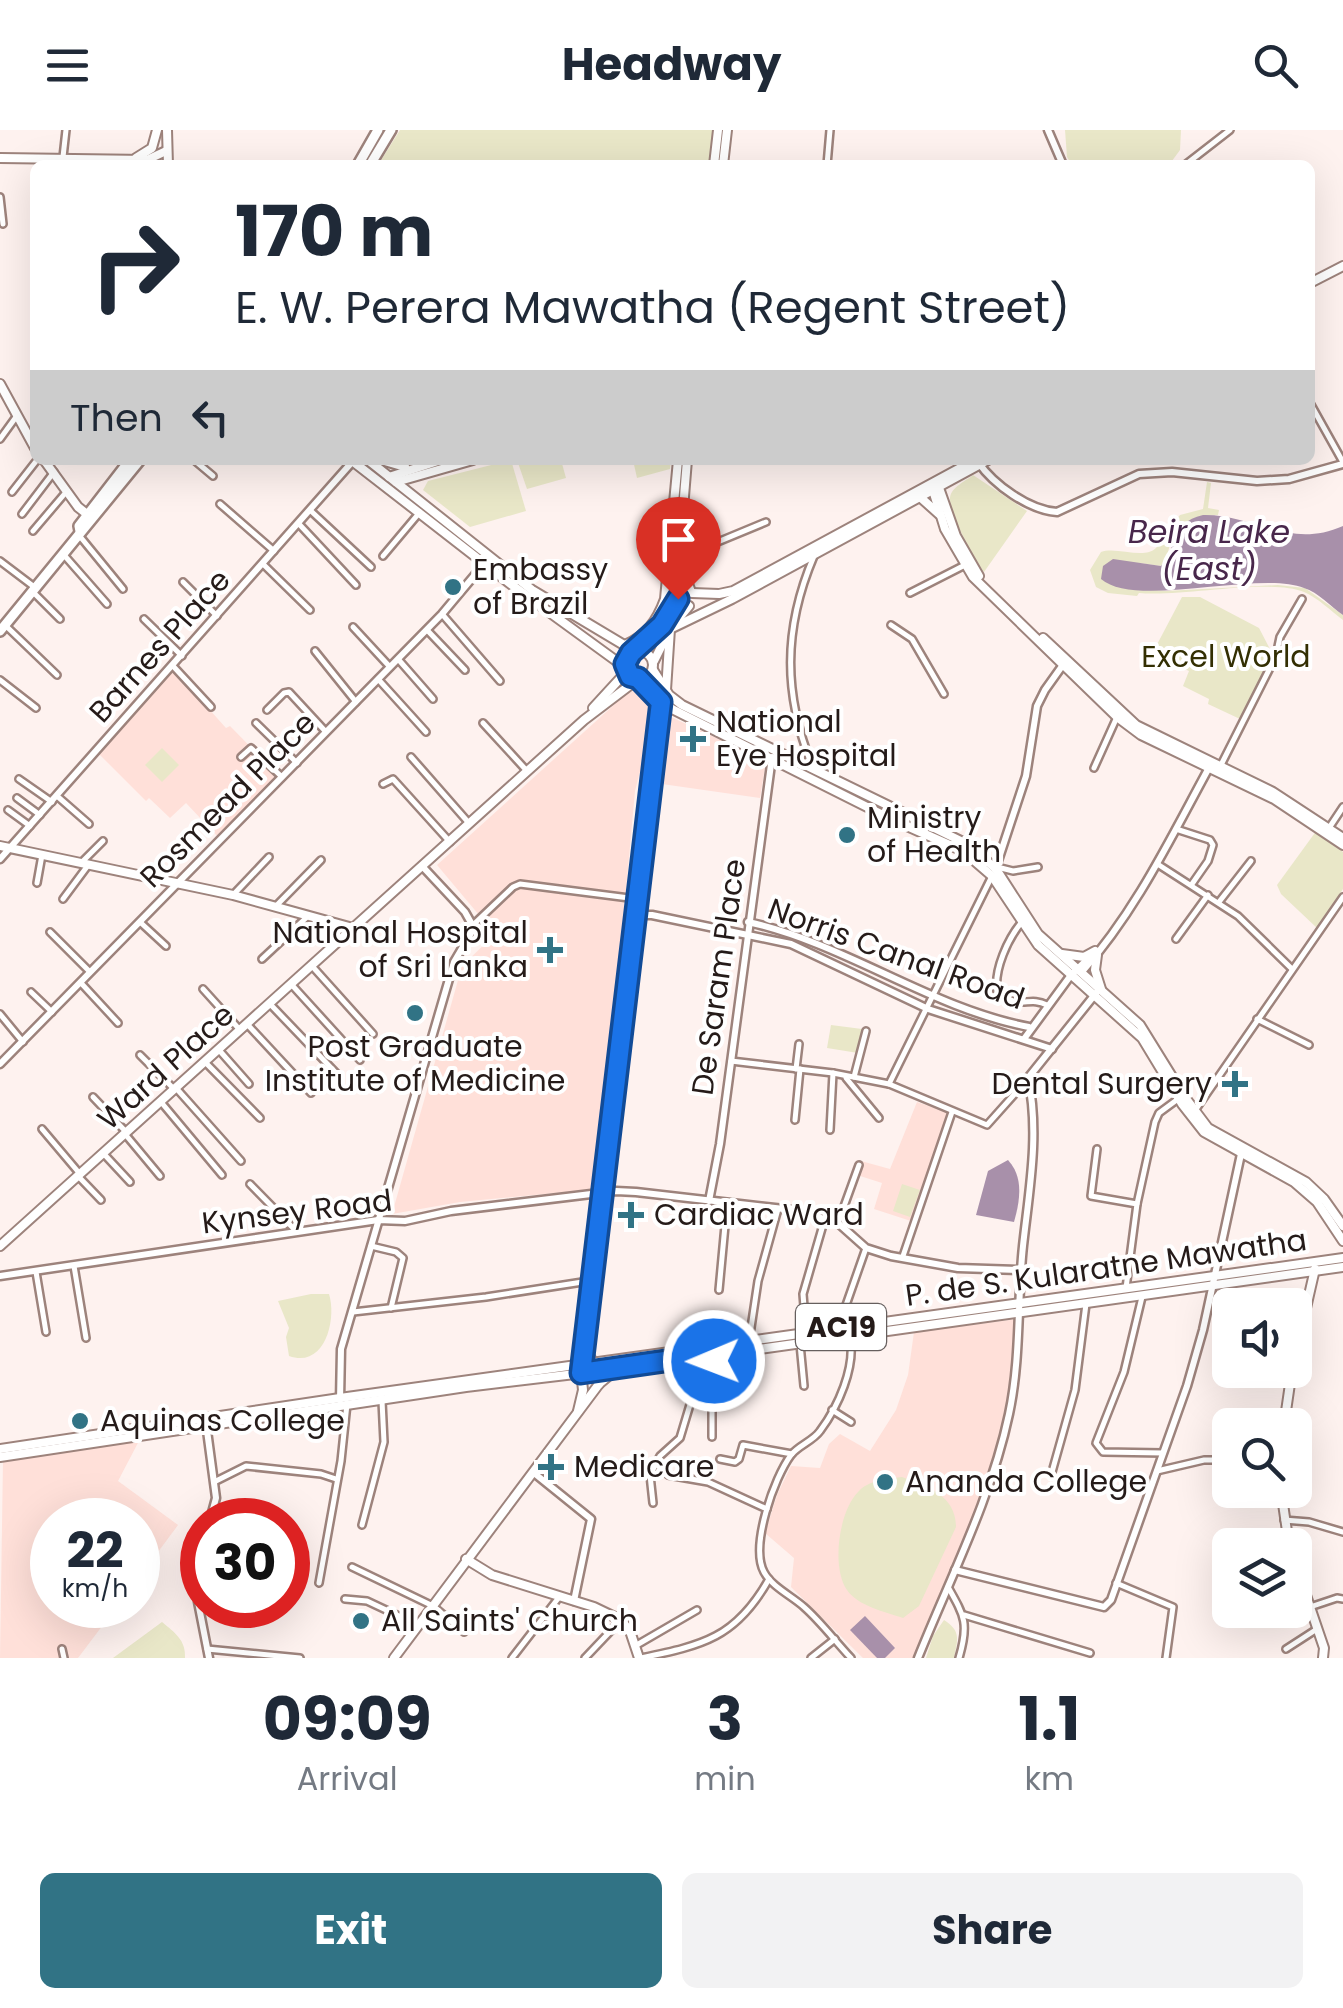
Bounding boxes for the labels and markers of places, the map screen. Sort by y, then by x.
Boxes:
pin [636,497,721,600]
place label: Embassy of Brazil [473,548,608,625]
marker: Embassy of Brazil [442,576,464,598]
place label: National Eye Hospital [716,700,897,777]
marker: National Eye Hospital [680,726,706,752]
place label: Ministry of Health [867,796,1001,873]
marker: Ministry of Health [836,824,858,846]
place label: National Hospital of Sri Lanka [272,911,528,988]
marker: National Hospital of Sri Lanka [537,937,563,963]
marker: Post Graduate Institute of Medicine [404,1002,426,1024]
place label: Post Graduate Institute of Medicine [265,1025,565,1102]
place label: Dental Surgery [991,1062,1212,1105]
marker: Dental Surgery [1222,1071,1248,1097]
place label: Cardiac Ward [654,1193,864,1236]
marker: Cardiac Ward [618,1202,644,1228]
place label: Aquinas College [100,1399,345,1442]
marker: Aquinas College [69,1410,91,1432]
place label: Medicare [574,1445,714,1488]
marker: Medicare [538,1454,564,1480]
place label: Ananda College [905,1460,1147,1503]
marker: Ananda College [874,1471,896,1493]
place label: All Saints' Church [381,1599,638,1642]
marker: All Saints' Church [350,1610,372,1632]

